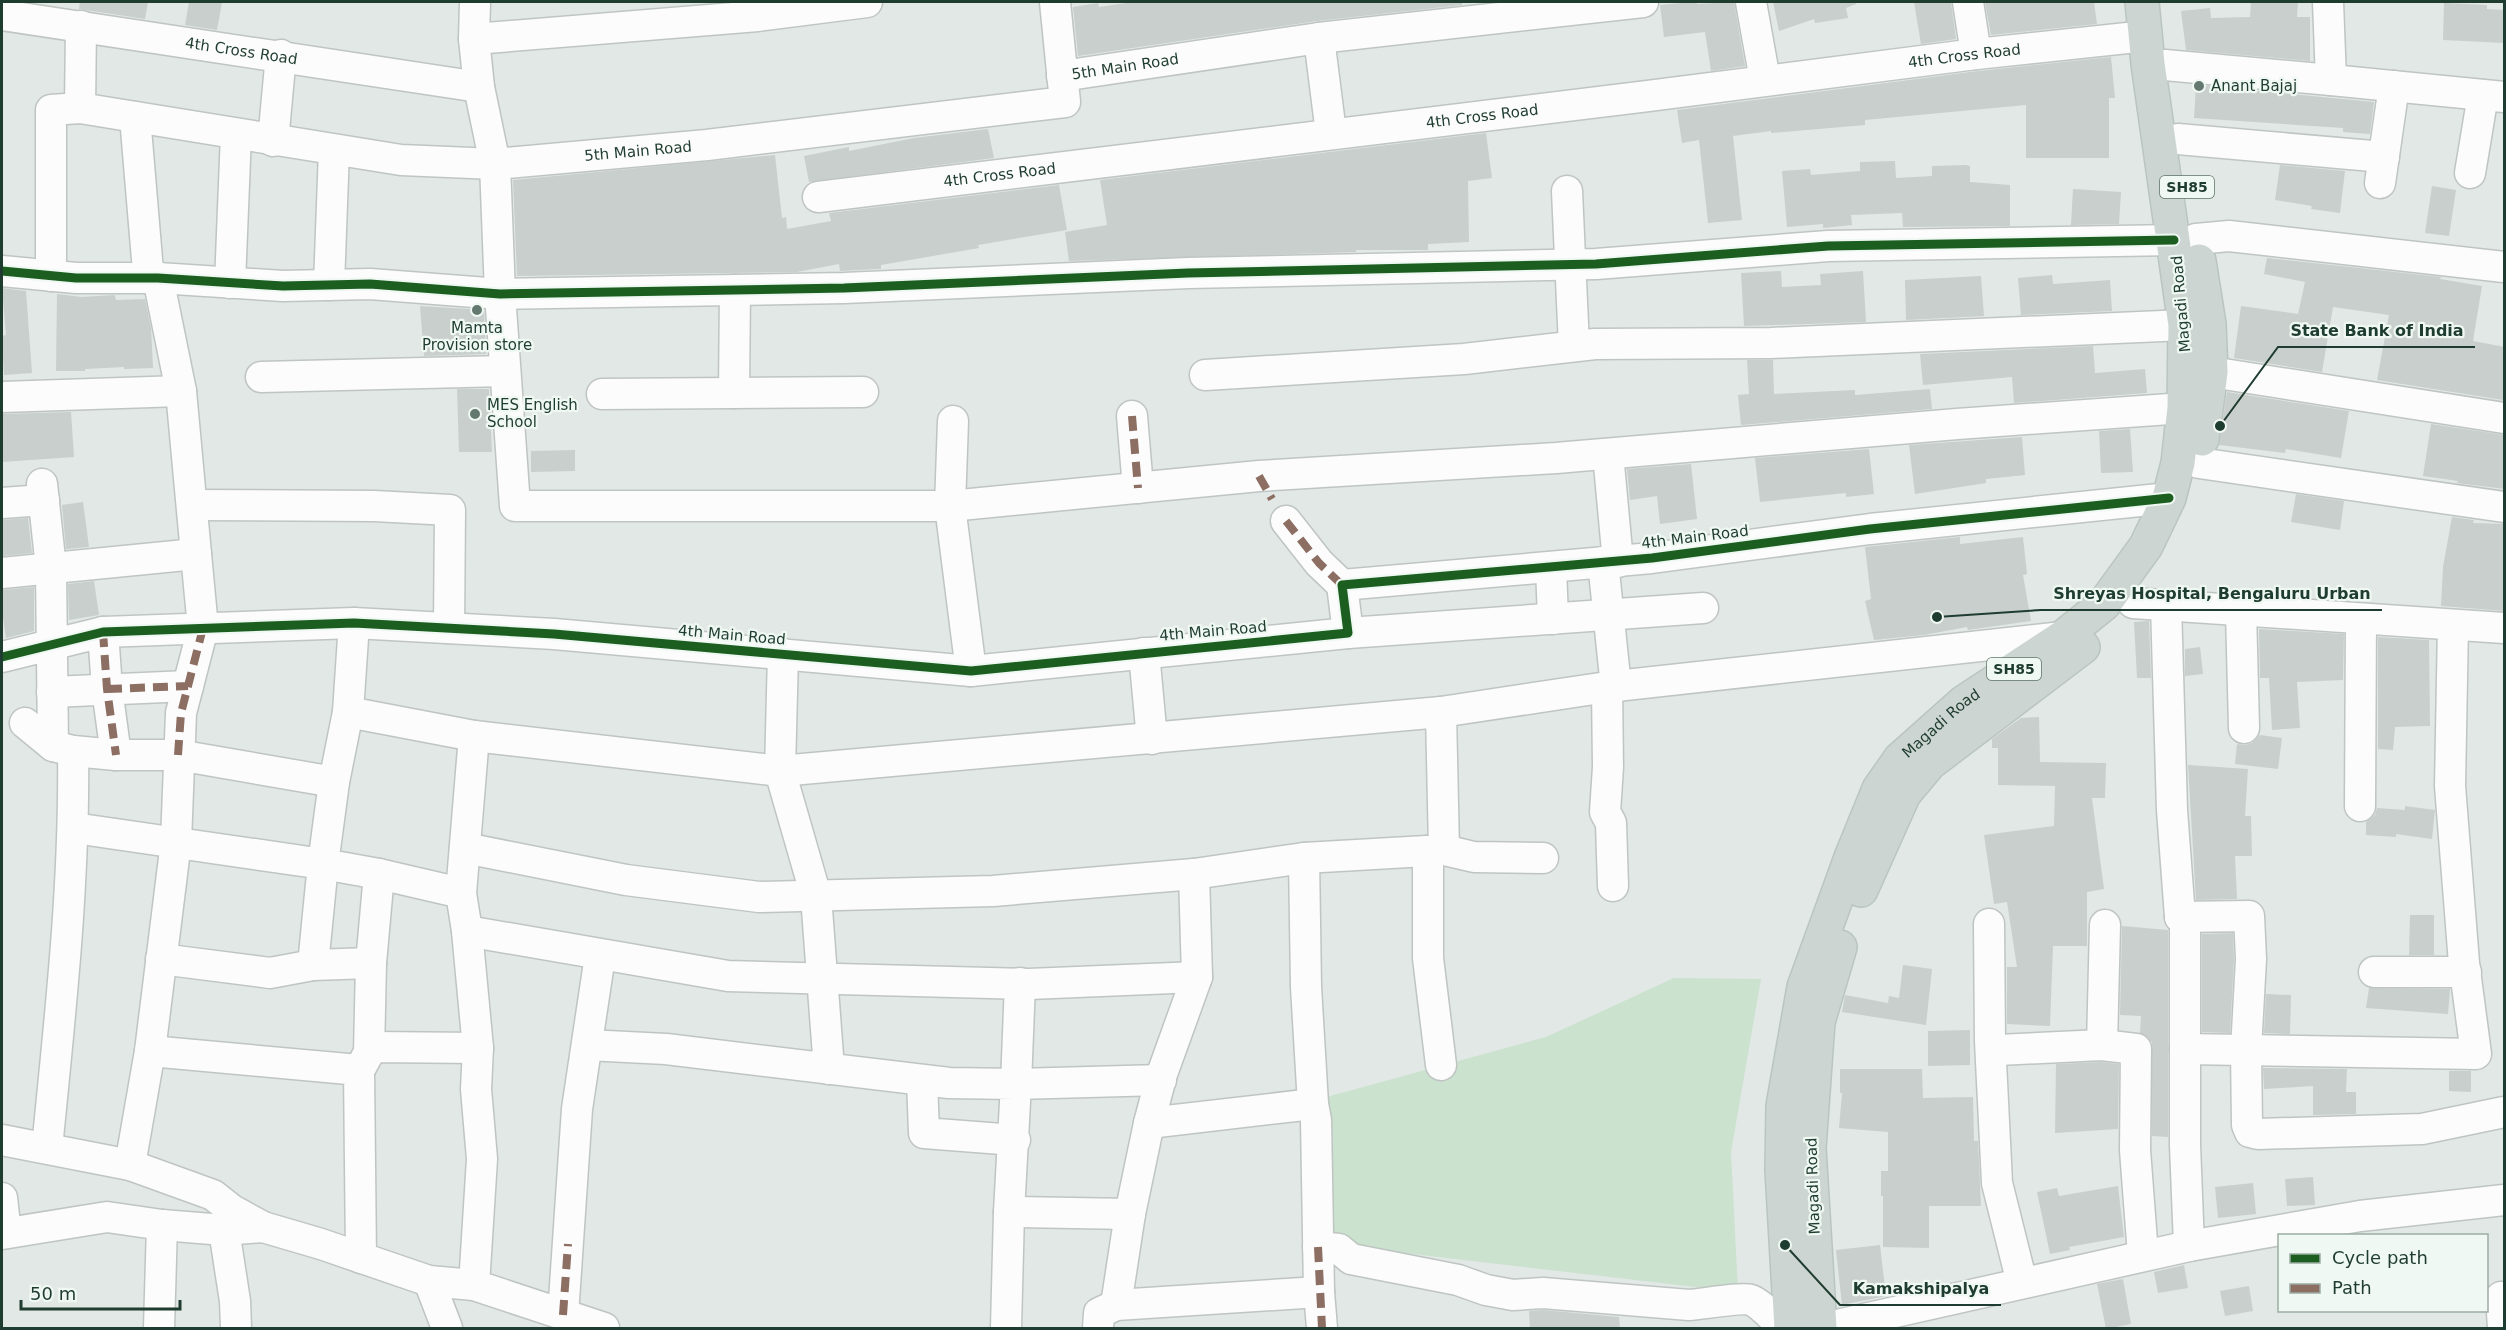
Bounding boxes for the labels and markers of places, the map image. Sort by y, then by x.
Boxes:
place label: Anant Bajaj [2211,77,2297,95]
marker: Anant Bajaj [2192,79,2206,93]
marker: Mamta Provision store [470,303,484,317]
callout: State Bank of India [2278,313,2475,347]
place label: Mamta Provision store [422,319,532,354]
place label: MES English School [487,396,578,431]
marker: MES English School [468,407,482,421]
callout: Shreyas Hospital, Bengaluru Urban [2041,576,2382,610]
callout: Kamakshipalya [1840,1271,2001,1305]

